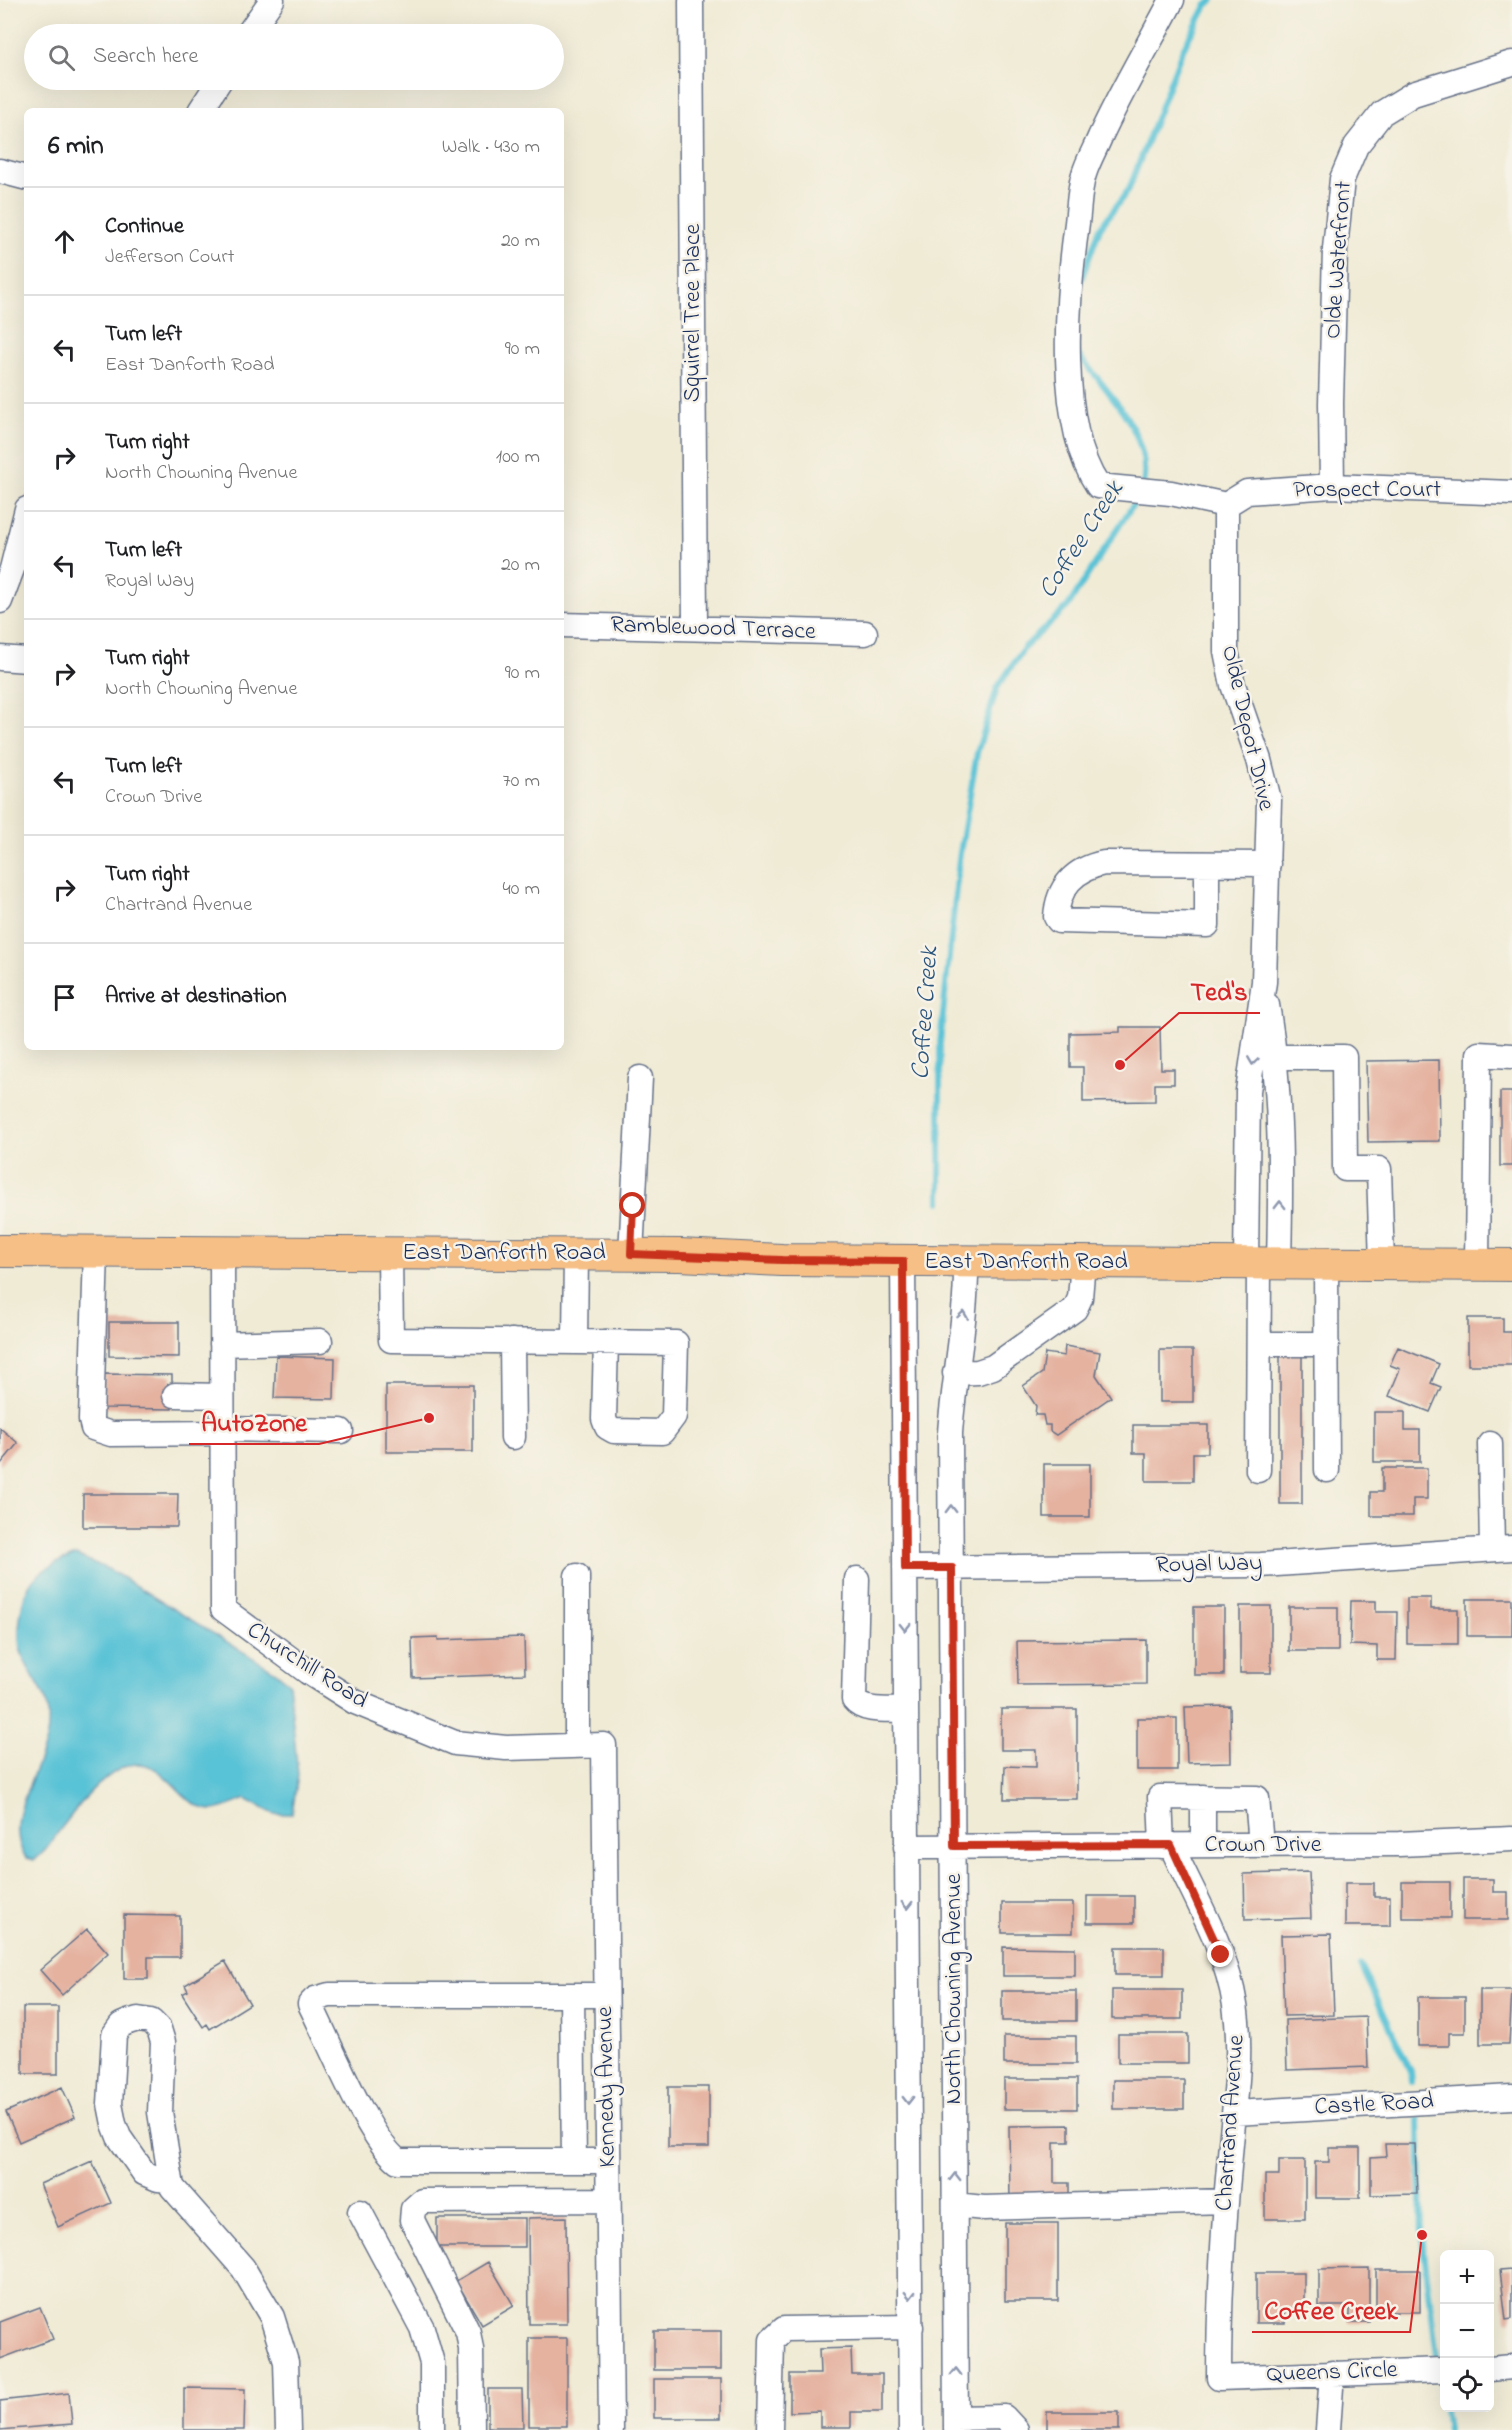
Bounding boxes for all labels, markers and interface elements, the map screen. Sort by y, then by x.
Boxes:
search box [24,24,564,90]
icon: search [45,41,78,74]
text: Search here [93,41,198,73]
text: 6 min [48,128,104,166]
text: Walk · 430 m [442,133,540,162]
street label: Olde Waterfront [1316,180,1362,340]
text: Continue [105,211,184,243]
street label: Squirrel Tree Place [676,223,711,402]
icon: ahead [48,225,81,258]
text: 20 m [501,227,540,256]
text: Jefferson Court [105,243,234,272]
text: Turn left [105,319,182,351]
icon: left [48,333,81,366]
text: 90 m [505,335,540,364]
text: East Danforth Road [105,351,275,380]
text: Turn right [105,427,190,459]
icon: right [48,441,81,474]
text: 100 m [496,443,540,472]
text: North Chowning Avenue [105,459,297,488]
water label: Coffee Creek [1030,472,1135,606]
street label: Prospect Court [1293,473,1441,508]
text: Turn left [105,535,182,567]
icon: left [48,549,81,582]
text: 20 m [501,551,540,580]
text: Royal Way [105,567,194,596]
street label: Ramblewood Terrace [610,608,816,650]
street label: Olde Depot Drive [1211,642,1283,814]
text: Turn right [105,643,190,675]
icon: right [48,657,81,690]
text: 90 m [505,659,540,688]
text: North Chowning Avenue [105,675,297,704]
text: Turn left [105,751,182,783]
icon: left [48,765,81,798]
text: 70 m [503,767,540,796]
text: Crown Drive [105,783,202,812]
text: Turn right [105,859,190,891]
icon: right [48,873,81,906]
text: 40 m [503,875,540,904]
text: Chartrand Avenue [105,891,252,920]
water label: Coffee Creek [902,944,950,1081]
callout: Ted's [1179,969,1260,1013]
text: Ted's [1190,975,1248,1013]
icon: arrive [48,981,81,1014]
text: Arrive at destination [105,981,287,1013]
one-way arrow [1247,1056,1259,1065]
route start [619,1192,645,1218]
one-way arrow [1274,1200,1286,1209]
street label: East Danforth Road [402,1236,606,1271]
street label: East Danforth Road [924,1245,1128,1280]
one-way arrow [957,1310,969,1319]
callout: AutoZone [189,1400,319,1444]
text: AutoZone [201,1406,308,1444]
one-way arrow [945,1504,957,1513]
street label: Royal Way [1155,1547,1263,1584]
street label: Churchill Road [239,1614,375,1719]
one-way arrow [899,1622,911,1631]
street label: Crown Drive [1205,1828,1322,1863]
street label: North Chowning Avenue [937,1873,972,2104]
one-way arrow [901,1901,913,1910]
route end [1207,1941,1233,1967]
street label: Kennedy Avenue [588,2006,627,2168]
street label: Chartrand Avenue [1207,2033,1255,2212]
street label: Castle Road [1313,2084,1435,2126]
one-way arrow [902,2096,914,2105]
one-way arrow [949,2172,961,2181]
map controls [1440,2250,1494,2412]
button: + [1440,2250,1494,2304]
callout: Coffee Creek [1252,2288,1410,2332]
one-way arrow [904,2291,916,2300]
text: Coffee Creek [1264,2294,1398,2332]
button: − [1440,2304,1494,2358]
street label: Queens Circle [1266,2353,1398,2393]
button: locate [1440,2358,1494,2412]
one-way arrow [950,2367,962,2376]

